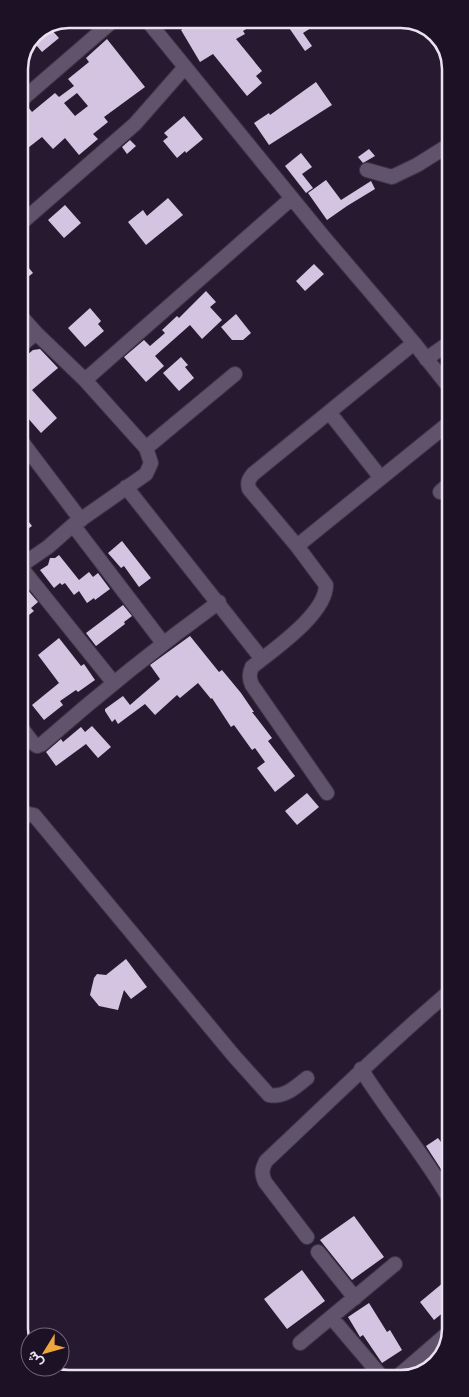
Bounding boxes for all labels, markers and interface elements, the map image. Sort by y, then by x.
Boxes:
north arrow [20,1327,70,1377]
text: ش [22,1348,47,1372]

